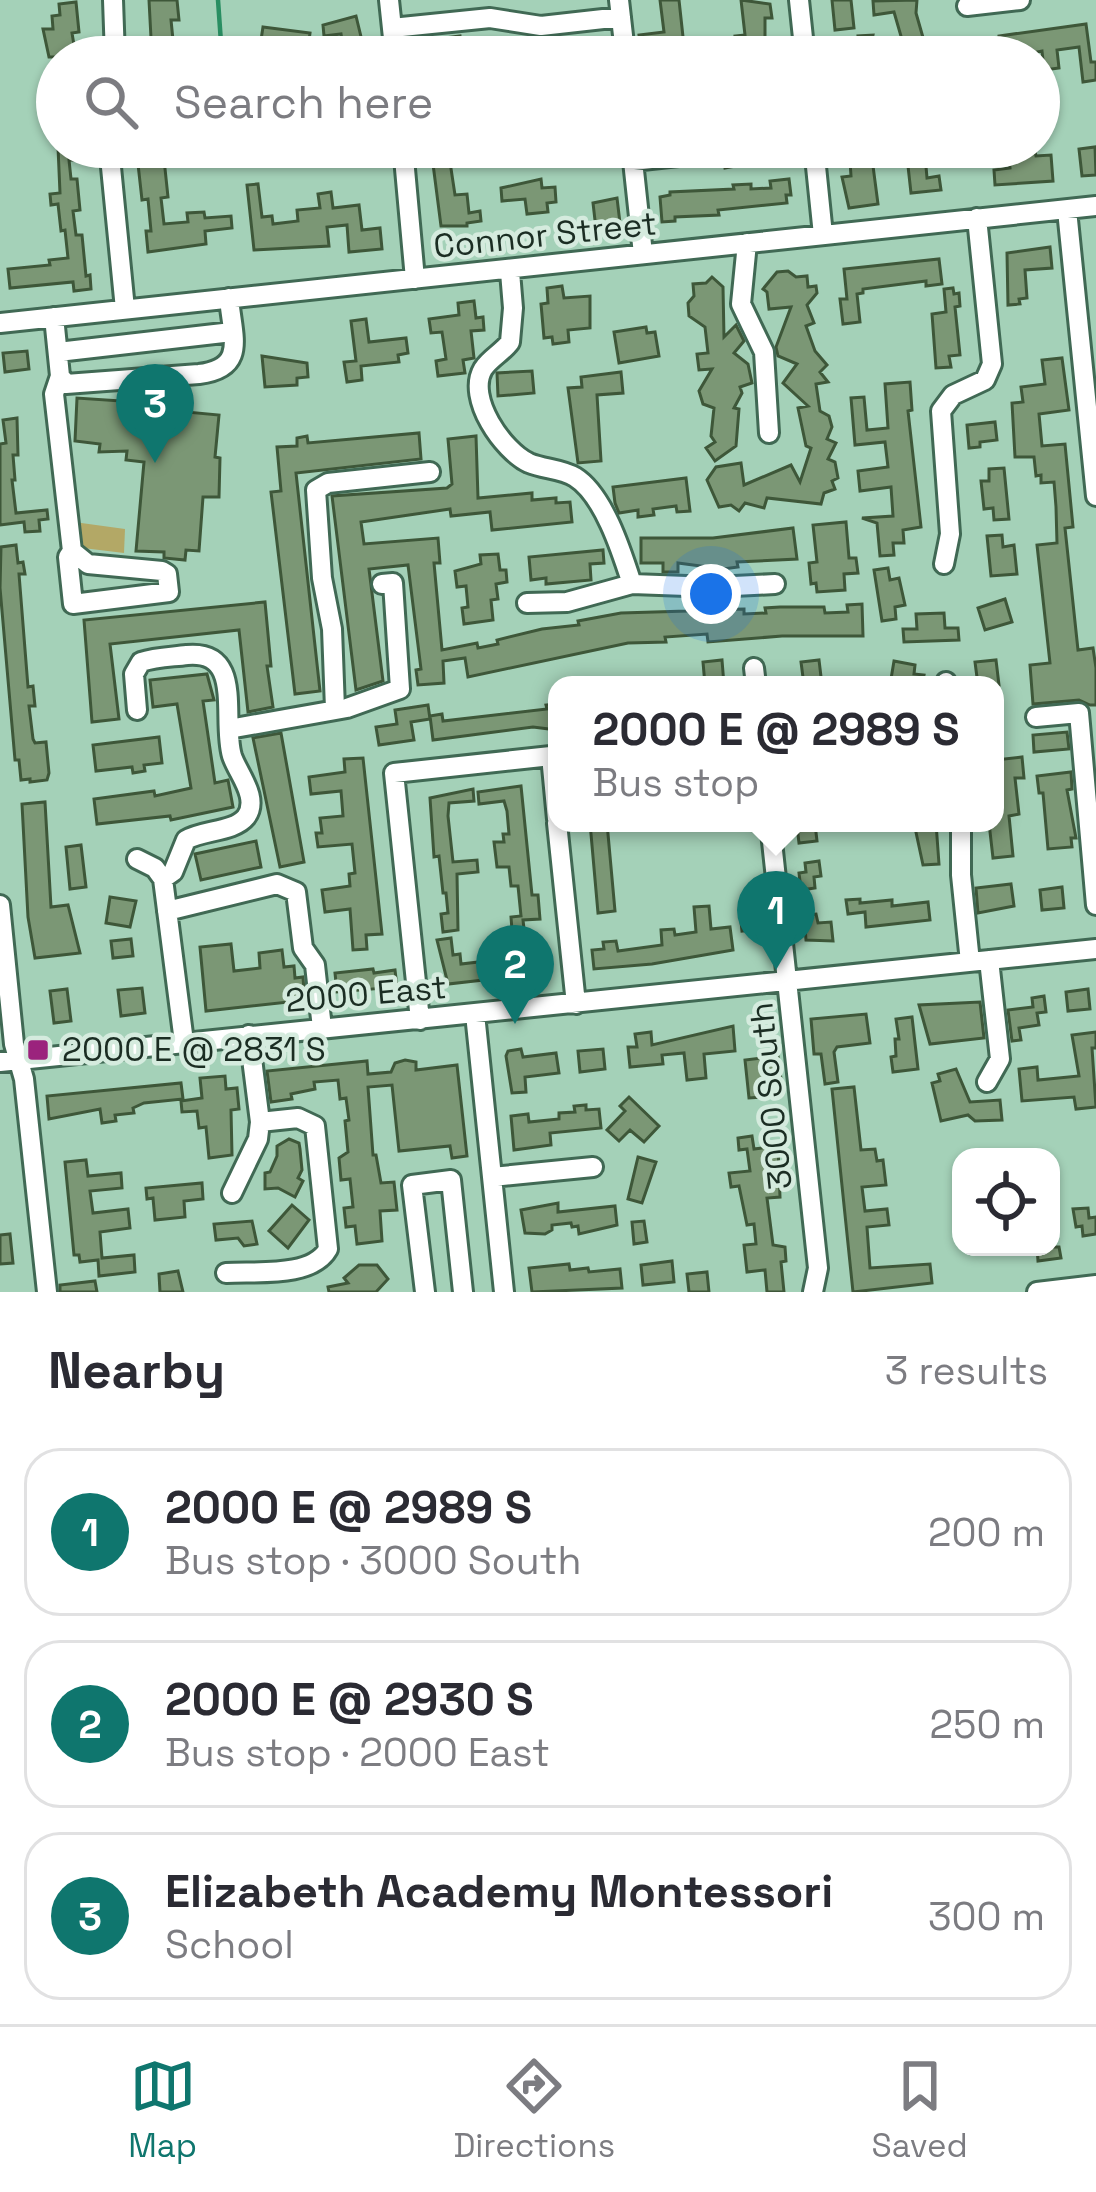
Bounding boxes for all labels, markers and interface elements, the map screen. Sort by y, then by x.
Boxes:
search box [36,36,1060,168]
icon: search [78,69,144,135]
text: Search here [174,74,433,131]
street label: Connor Street [431,202,659,268]
pin: 3 [116,364,194,463]
your location [681,564,741,624]
popup [548,676,1004,832]
text: 2000 E @ 2989 S [593,701,959,758]
text: Bus stop [593,758,759,807]
pin: 1 [737,871,815,970]
pin: 2 [476,925,554,1024]
street label: 2000 East [284,966,448,1022]
street label: 3000 South [740,1000,802,1192]
place label: 2000 E @ 2831 S [62,1029,326,1071]
marker: 2000 E @ 2831 S [25,1037,51,1063]
map controls [952,1148,1060,1256]
button: locate [952,1148,1060,1256]
text: Nearby [48,1338,225,1403]
text: 3 results [885,1346,1048,1395]
text: 2000 E @ 2989 S [165,1479,532,1536]
text: 1 [81,1508,99,1557]
text: 200 m [928,1508,1045,1557]
text: Bus stop · 3000 South [165,1536,581,1585]
text: 2000 E @ 2930 S [165,1671,534,1728]
text: 2 [78,1700,102,1749]
text: 250 m [930,1700,1045,1749]
text: Bus stop · 2000 East [165,1728,550,1777]
text: Elizabeth Academy Montessori [165,1863,833,1920]
text: 3 [78,1892,102,1941]
text: 300 m [928,1892,1045,1941]
text: School [165,1920,294,1969]
tab: Map [128,2053,197,2167]
tab: Directions [453,2053,615,2167]
tab: Saved [872,2053,968,2167]

